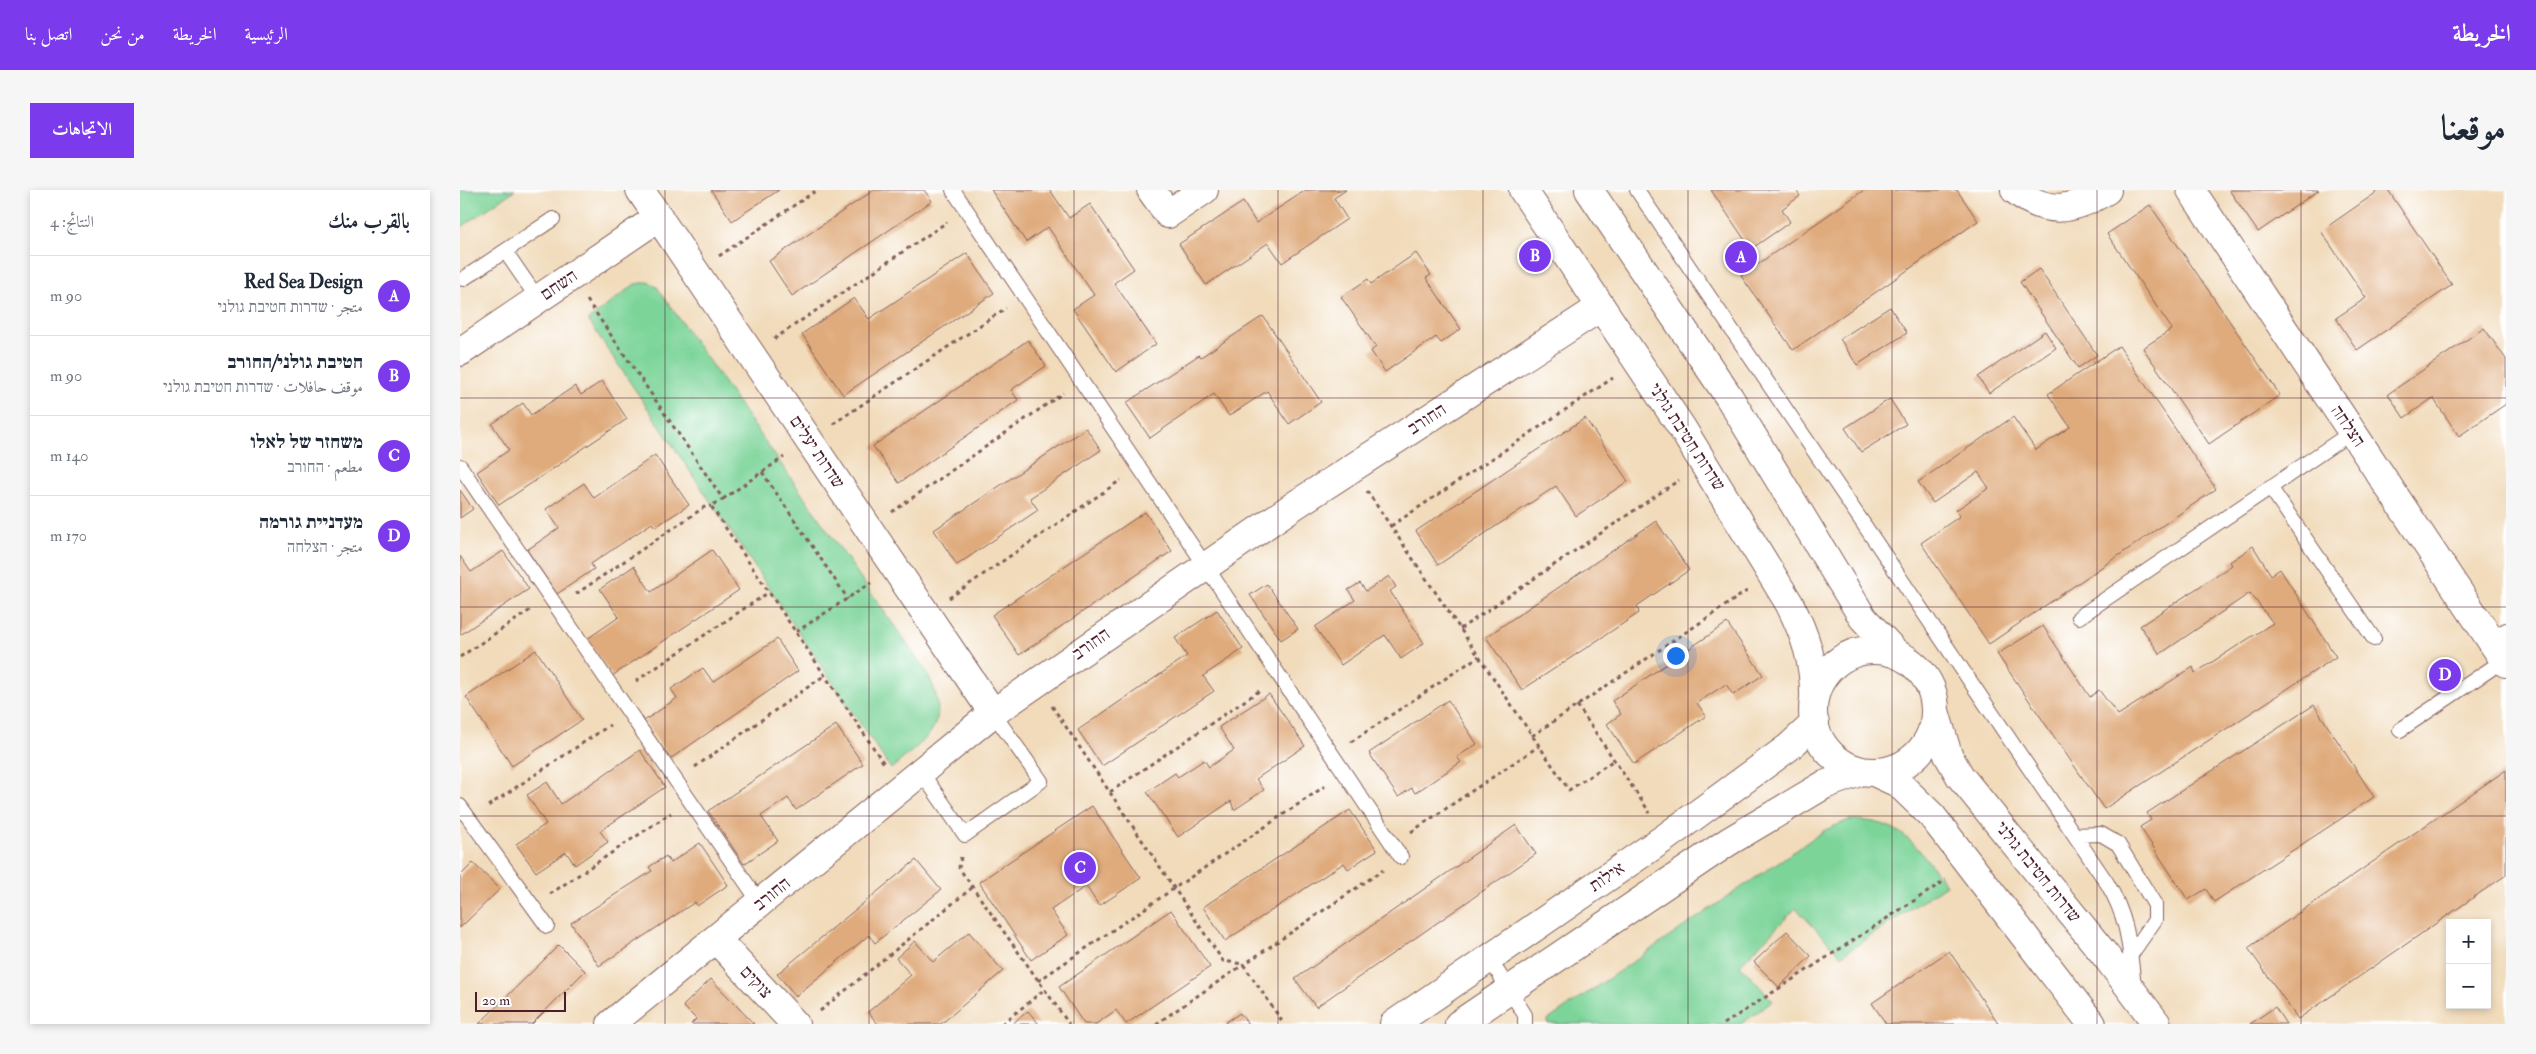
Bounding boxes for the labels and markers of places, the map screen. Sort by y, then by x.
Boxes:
pin: B [1519,237,1551,275]
pin: A [1725,238,1757,276]
pin: D [2429,656,2461,694]
pin: C [1064,849,1096,887]

